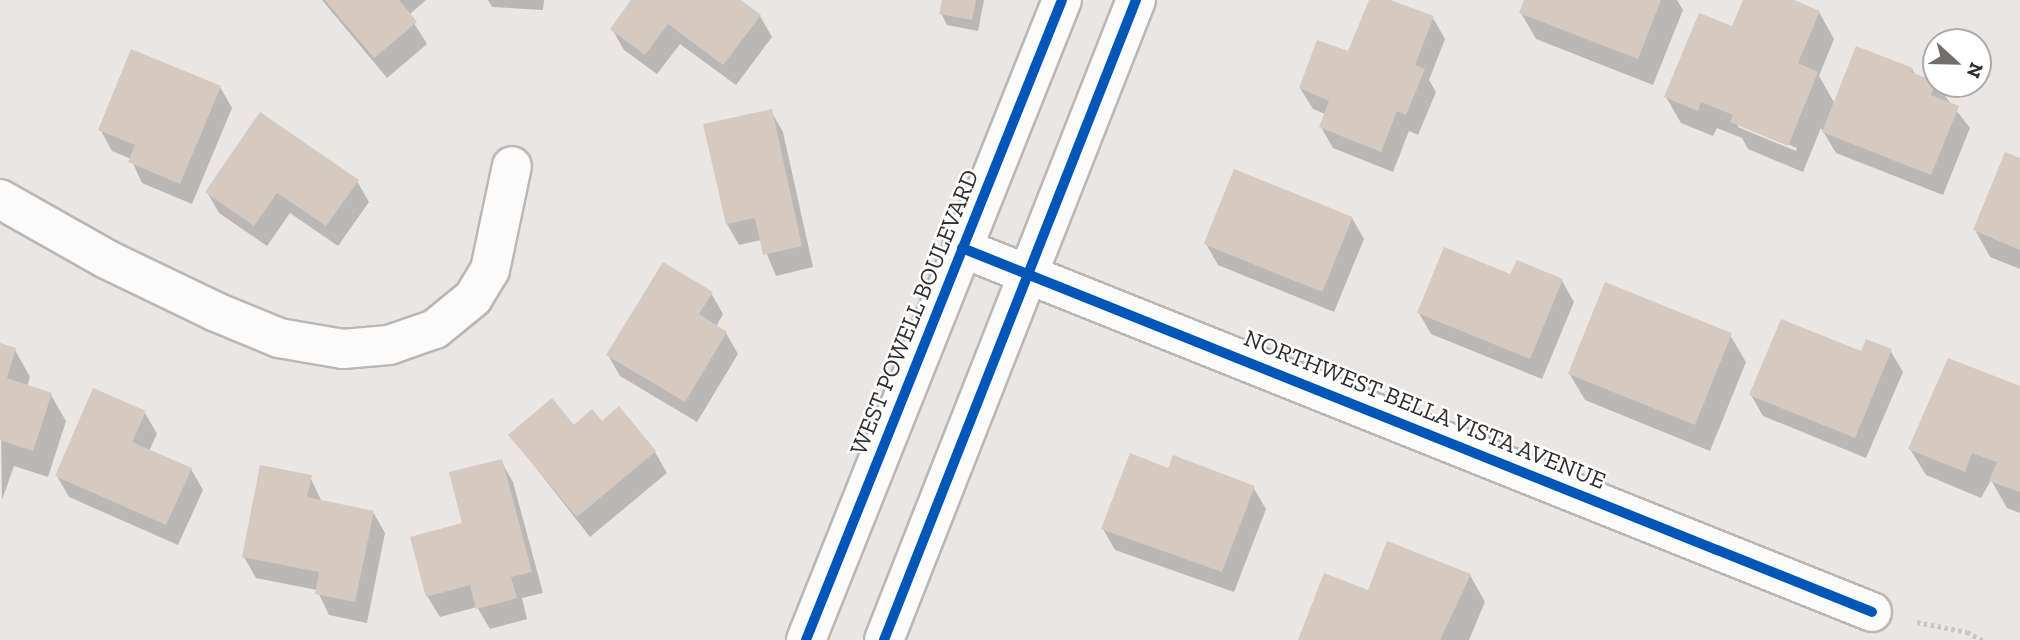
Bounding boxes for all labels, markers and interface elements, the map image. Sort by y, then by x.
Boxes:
north arrow [1922,28,1992,98]
text: N [1962,59,1988,81]
street label: WEST POWELL BOULEVARD [843,165,985,459]
street label: NORTHWEST BELLA VISTA AVENUE [1238,322,1612,496]

